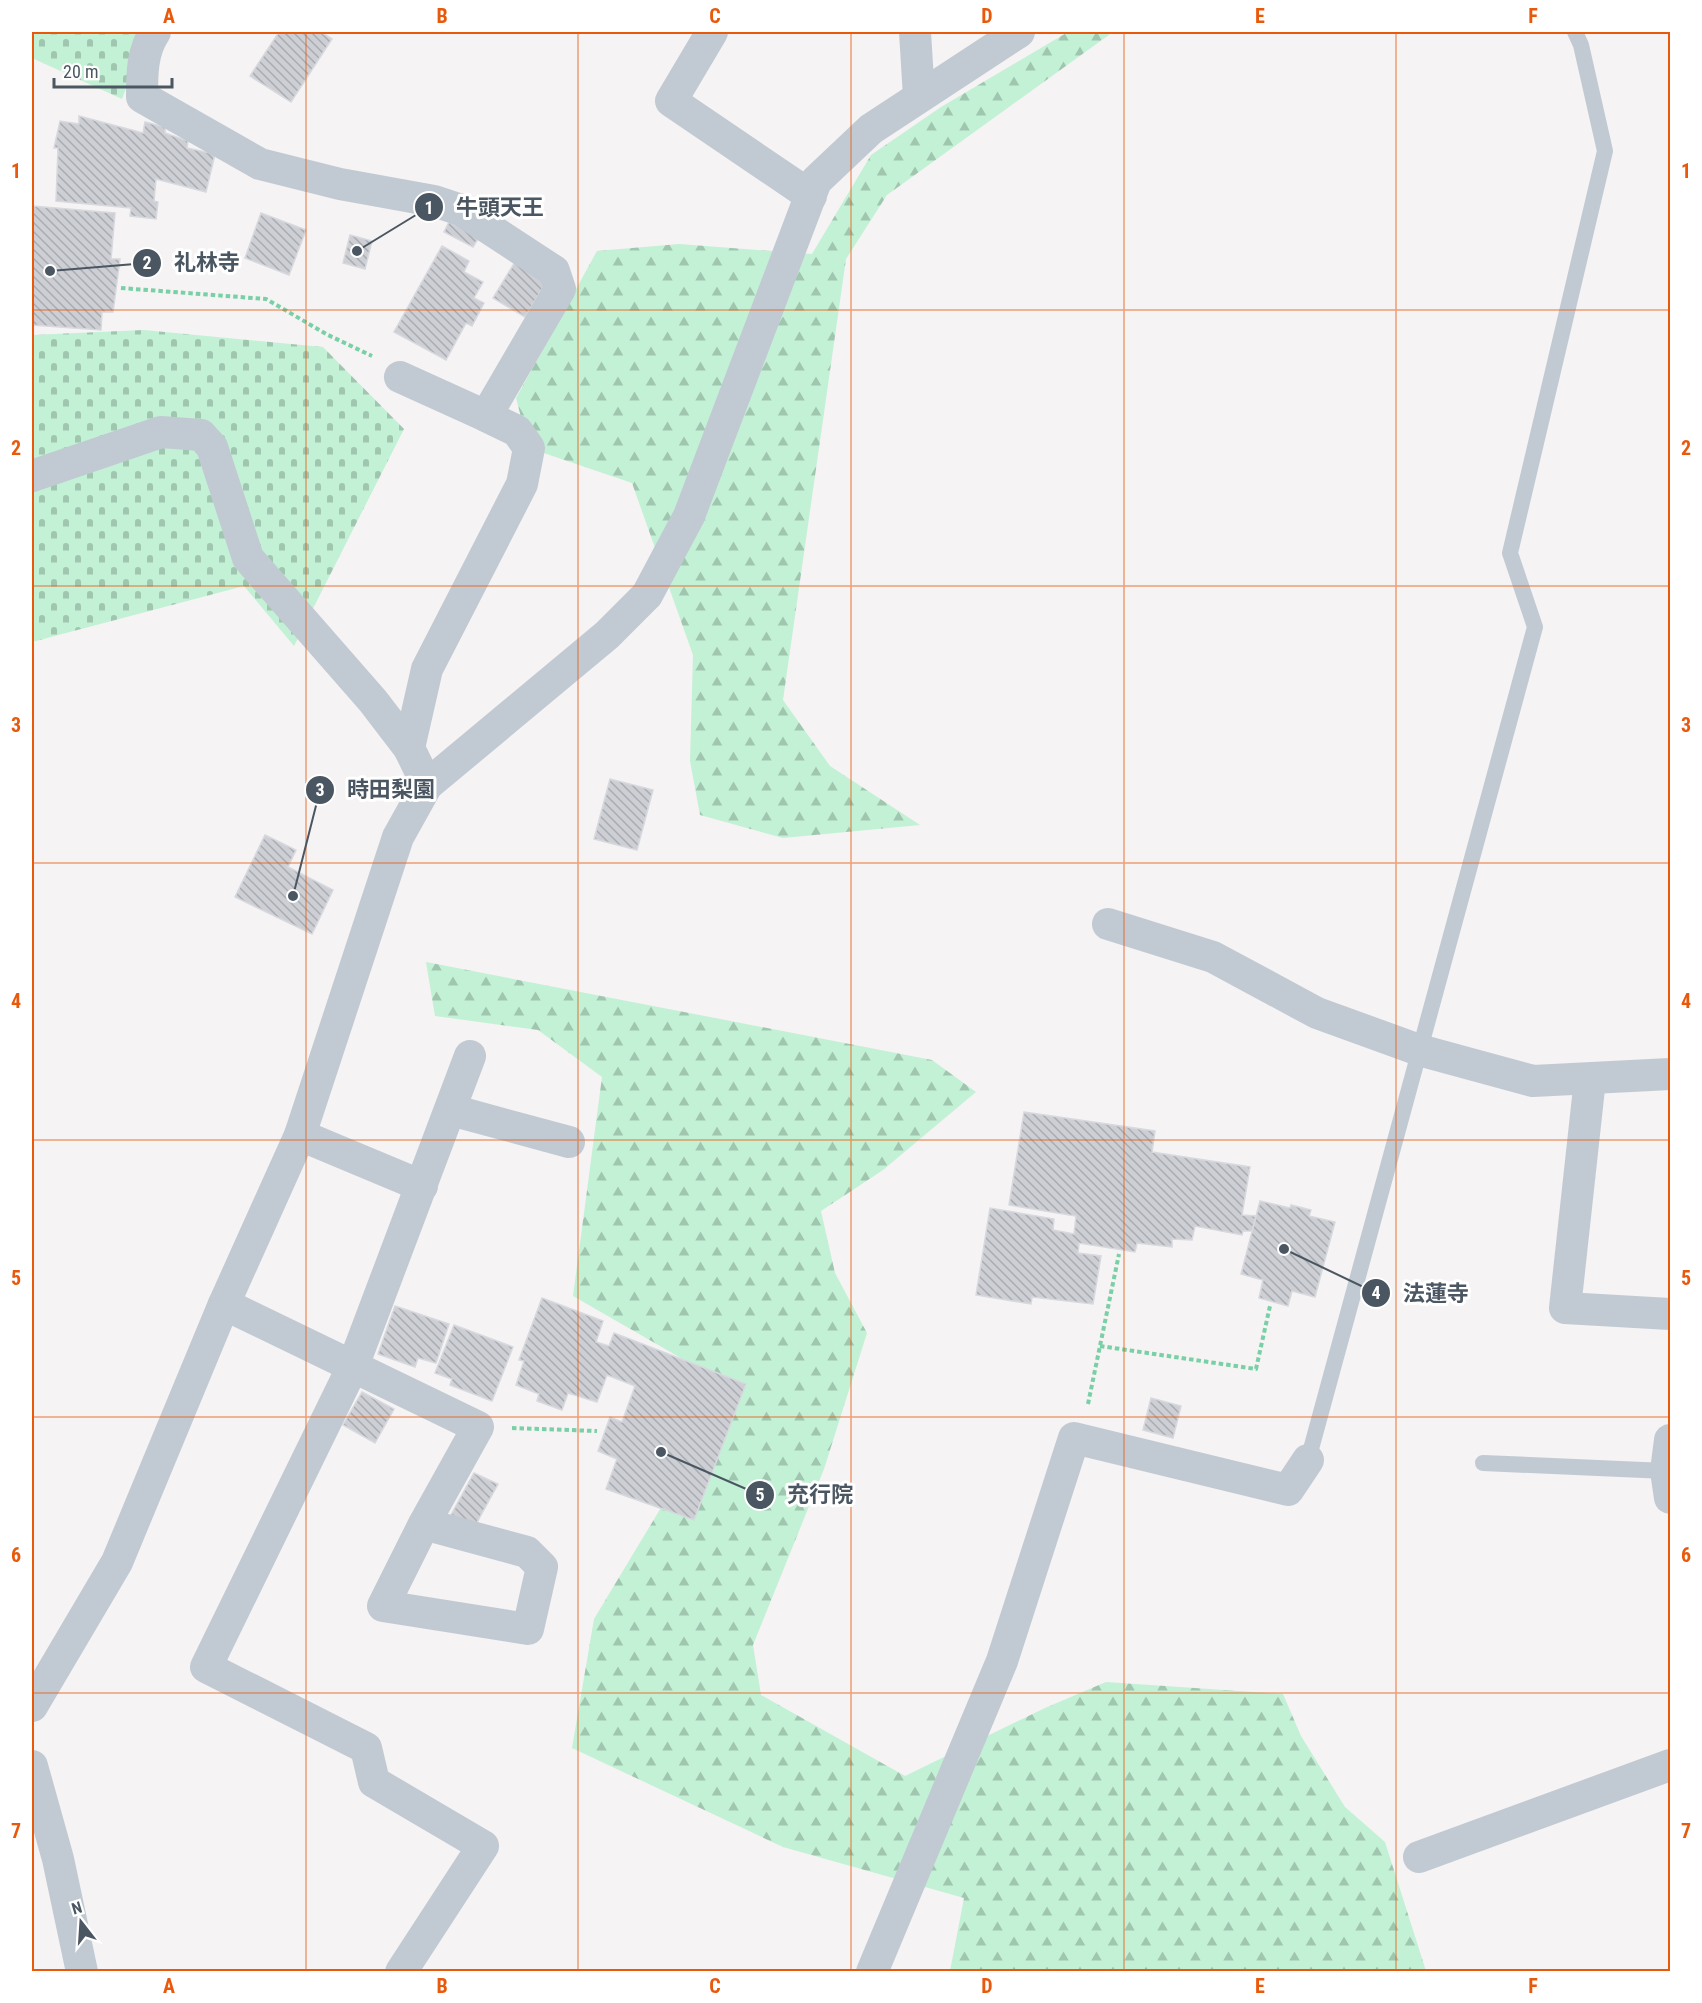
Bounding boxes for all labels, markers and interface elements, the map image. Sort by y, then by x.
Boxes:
text: A [163,4,175,28]
text: B [436,4,448,28]
text: C [709,4,721,28]
text: D [981,4,993,28]
text: E [1255,4,1265,28]
text: F [1528,4,1538,28]
scale bar [54,51,172,89]
text: 20 m [63,61,98,82]
text: 1 [11,159,21,183]
text: 1 [1681,159,1691,183]
callout: 牛頭天王 [414,187,556,227]
text: 牛頭天王 [456,195,544,220]
text: 1 [424,197,434,218]
callout: 礼林寺 [132,243,252,283]
text: 礼林寺 [174,250,240,275]
text: 2 [142,252,152,273]
text: 2 [11,436,21,460]
text: 2 [1681,436,1691,460]
text: 3 [11,713,21,737]
text: 3 [1681,713,1691,737]
callout: 時田梨園 [305,770,447,810]
text: 時田梨園 [347,777,435,802]
text: 3 [315,779,325,800]
text: 4 [11,989,21,1013]
text: 4 [1681,989,1691,1013]
text: 5 [11,1266,21,1290]
text: 5 [1681,1266,1691,1290]
callout: 法蓮寺 [1361,1273,1481,1313]
text: 法蓮寺 [1403,1281,1469,1306]
text: 4 [1371,1282,1381,1303]
callout: 充行院 [745,1475,865,1515]
text: 充行院 [787,1482,853,1507]
text: 5 [755,1484,765,1505]
text: 6 [11,1543,21,1567]
text: 6 [1681,1543,1691,1567]
text: 7 [11,1819,21,1843]
text: 7 [1681,1819,1691,1843]
north arrow [51,1892,111,1952]
text: N [69,1898,84,1919]
text: A [163,1974,175,1998]
text: B [436,1974,448,1998]
text: C [709,1974,721,1998]
text: D [981,1974,993,1998]
text: E [1255,1974,1265,1998]
text: F [1528,1974,1538,1998]

